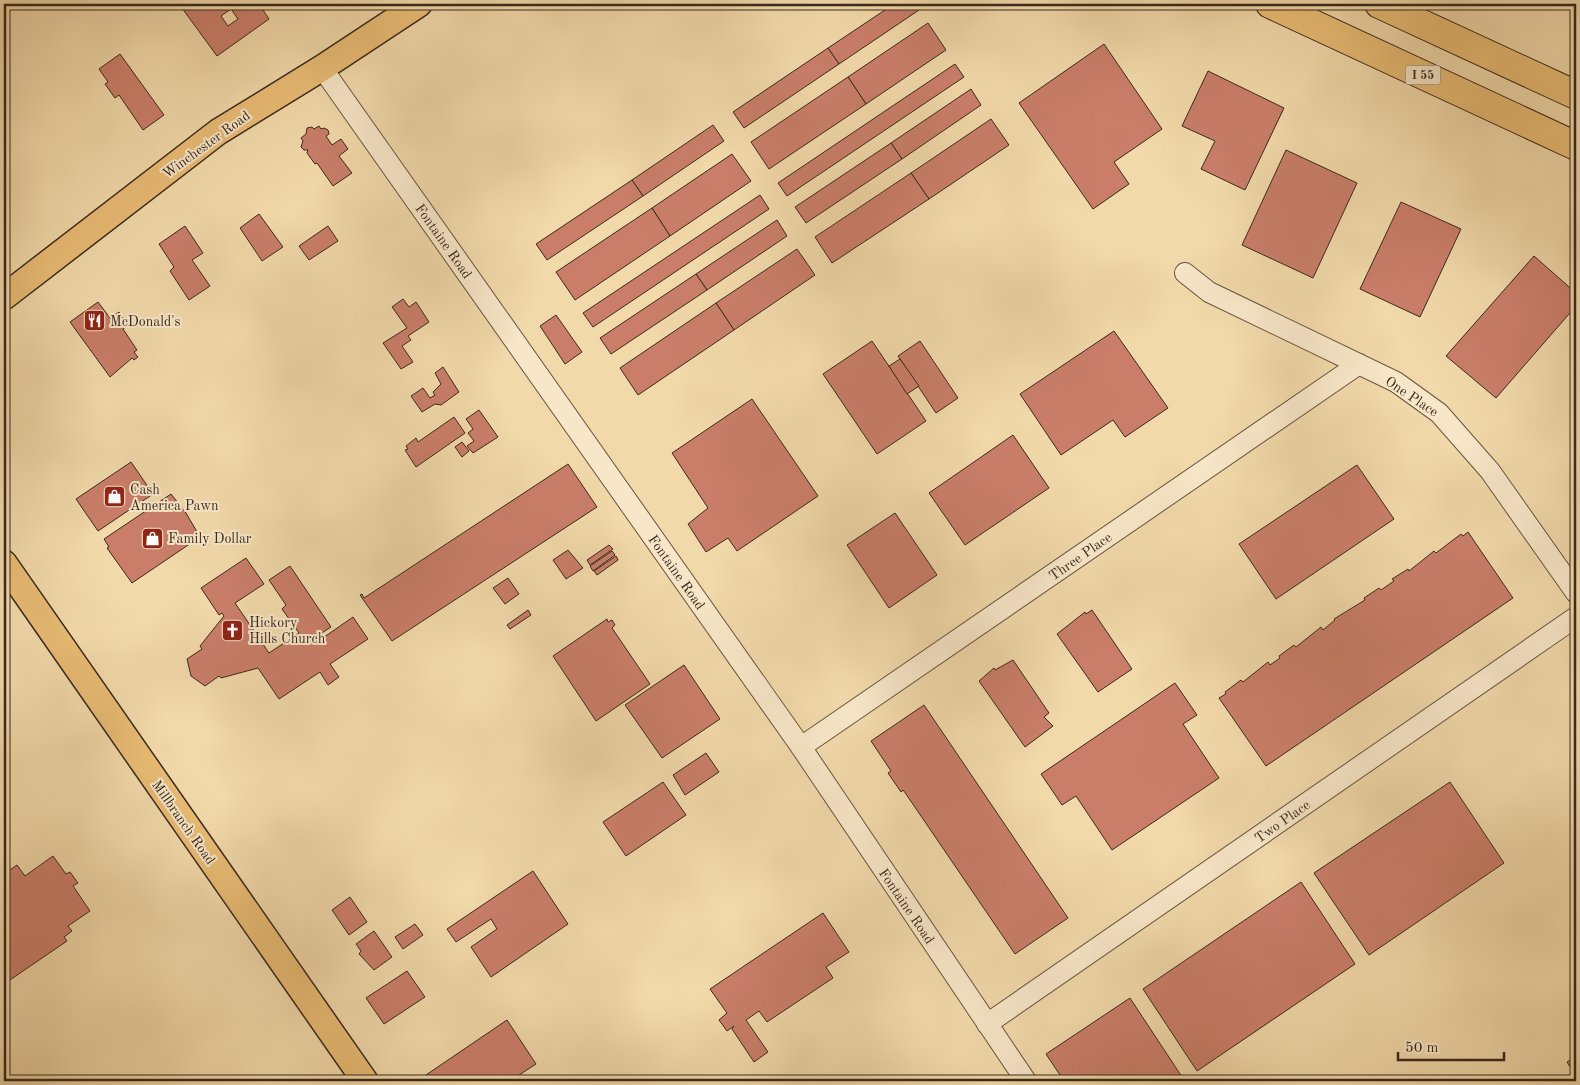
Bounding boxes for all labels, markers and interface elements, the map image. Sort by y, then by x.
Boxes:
road number: I 55 [1406,66,1440,84]
street label: Winchester Road [160,109,253,181]
street label: Fontaine Road [412,202,474,281]
restaurant icon: McDonald's [82,309,106,333]
place label: McDonald's [110,315,181,329]
street label: One Place [1382,374,1440,420]
place label: Cash America Pawn [130,483,219,513]
shop icon: Cash America Pawn [102,485,126,509]
shop icon: Family Dollar [140,526,164,550]
street label: Three Place [1047,530,1114,583]
place label: Family Dollar [168,532,252,546]
street label: Fontaine Road [645,533,707,612]
place label: Hickory Hills Church [249,616,326,646]
church icon: Hickory Hills Church [221,618,245,642]
street label: Millbranch Road [149,778,217,867]
street label: Two Place [1252,798,1313,846]
street label: Fontaine Road [876,866,936,947]
scale bar [1398,1030,1504,1062]
text: 50 m [1405,1041,1439,1056]

